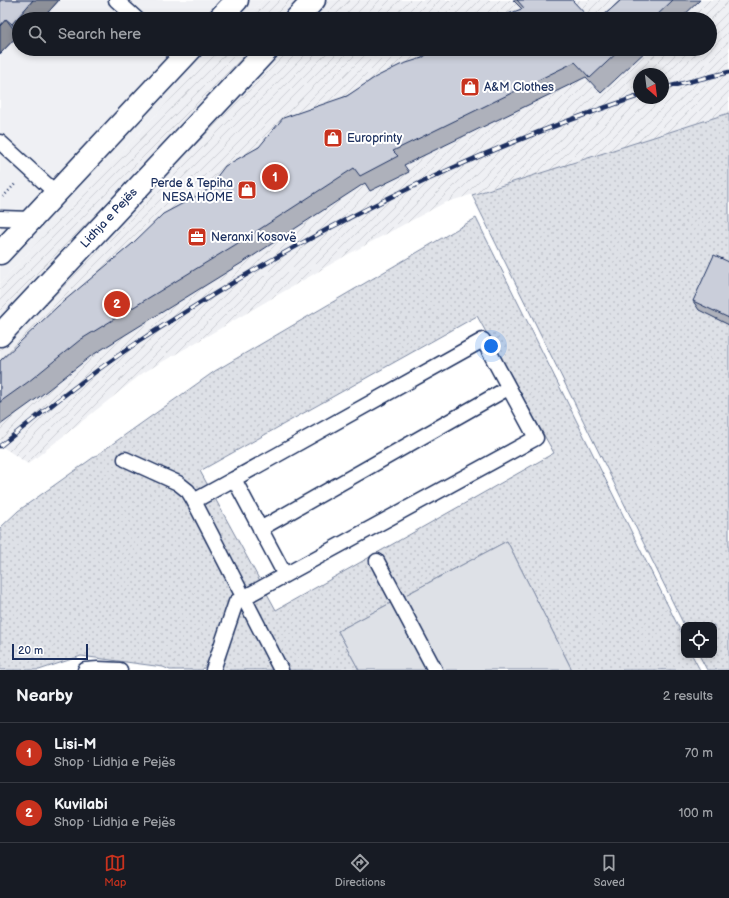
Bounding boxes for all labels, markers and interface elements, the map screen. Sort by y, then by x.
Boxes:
search box [12,12,717,56]
icon: search [26,23,48,45]
text: Search here [58,25,141,44]
north arrow [633,68,669,104]
shop icon: A&M Clothes [459,76,481,98]
place label: A&M Clothes [484,80,554,95]
shop icon: Europrinty [322,127,344,149]
place label: Europrinty [347,131,403,146]
pin: 1 [262,162,288,192]
place label: Perde & Tepiha NESA HOME [150,176,233,205]
shop icon: Perde & Tepiha NESA HOME [236,179,258,201]
street label: Lidhja e Pejës [77,185,141,251]
office icon: Neranxi Kosovë [186,226,208,248]
place label: Neranxi Kosovë [211,230,296,245]
pin: 2 [104,289,130,319]
your location [481,336,501,356]
map controls [681,622,717,658]
button: locate [681,622,717,658]
scale bar [12,642,88,661]
text: 20 m [18,644,43,657]
text: Nearby [16,686,73,706]
text: 2 results [663,688,713,704]
text: Lisi-M [54,735,96,754]
text: 1 [26,745,32,761]
text: 70 m [685,745,713,761]
text: Shop · Lidhja e Pejës [54,754,176,770]
text: Kuvilabi [54,795,108,814]
text: 2 [25,805,33,821]
text: 100 m [678,805,713,821]
text: Shop · Lidhja e Pejës [54,814,176,830]
tab: Map [104,852,126,889]
tab: Directions [335,852,385,889]
tab: Saved [594,852,625,889]

